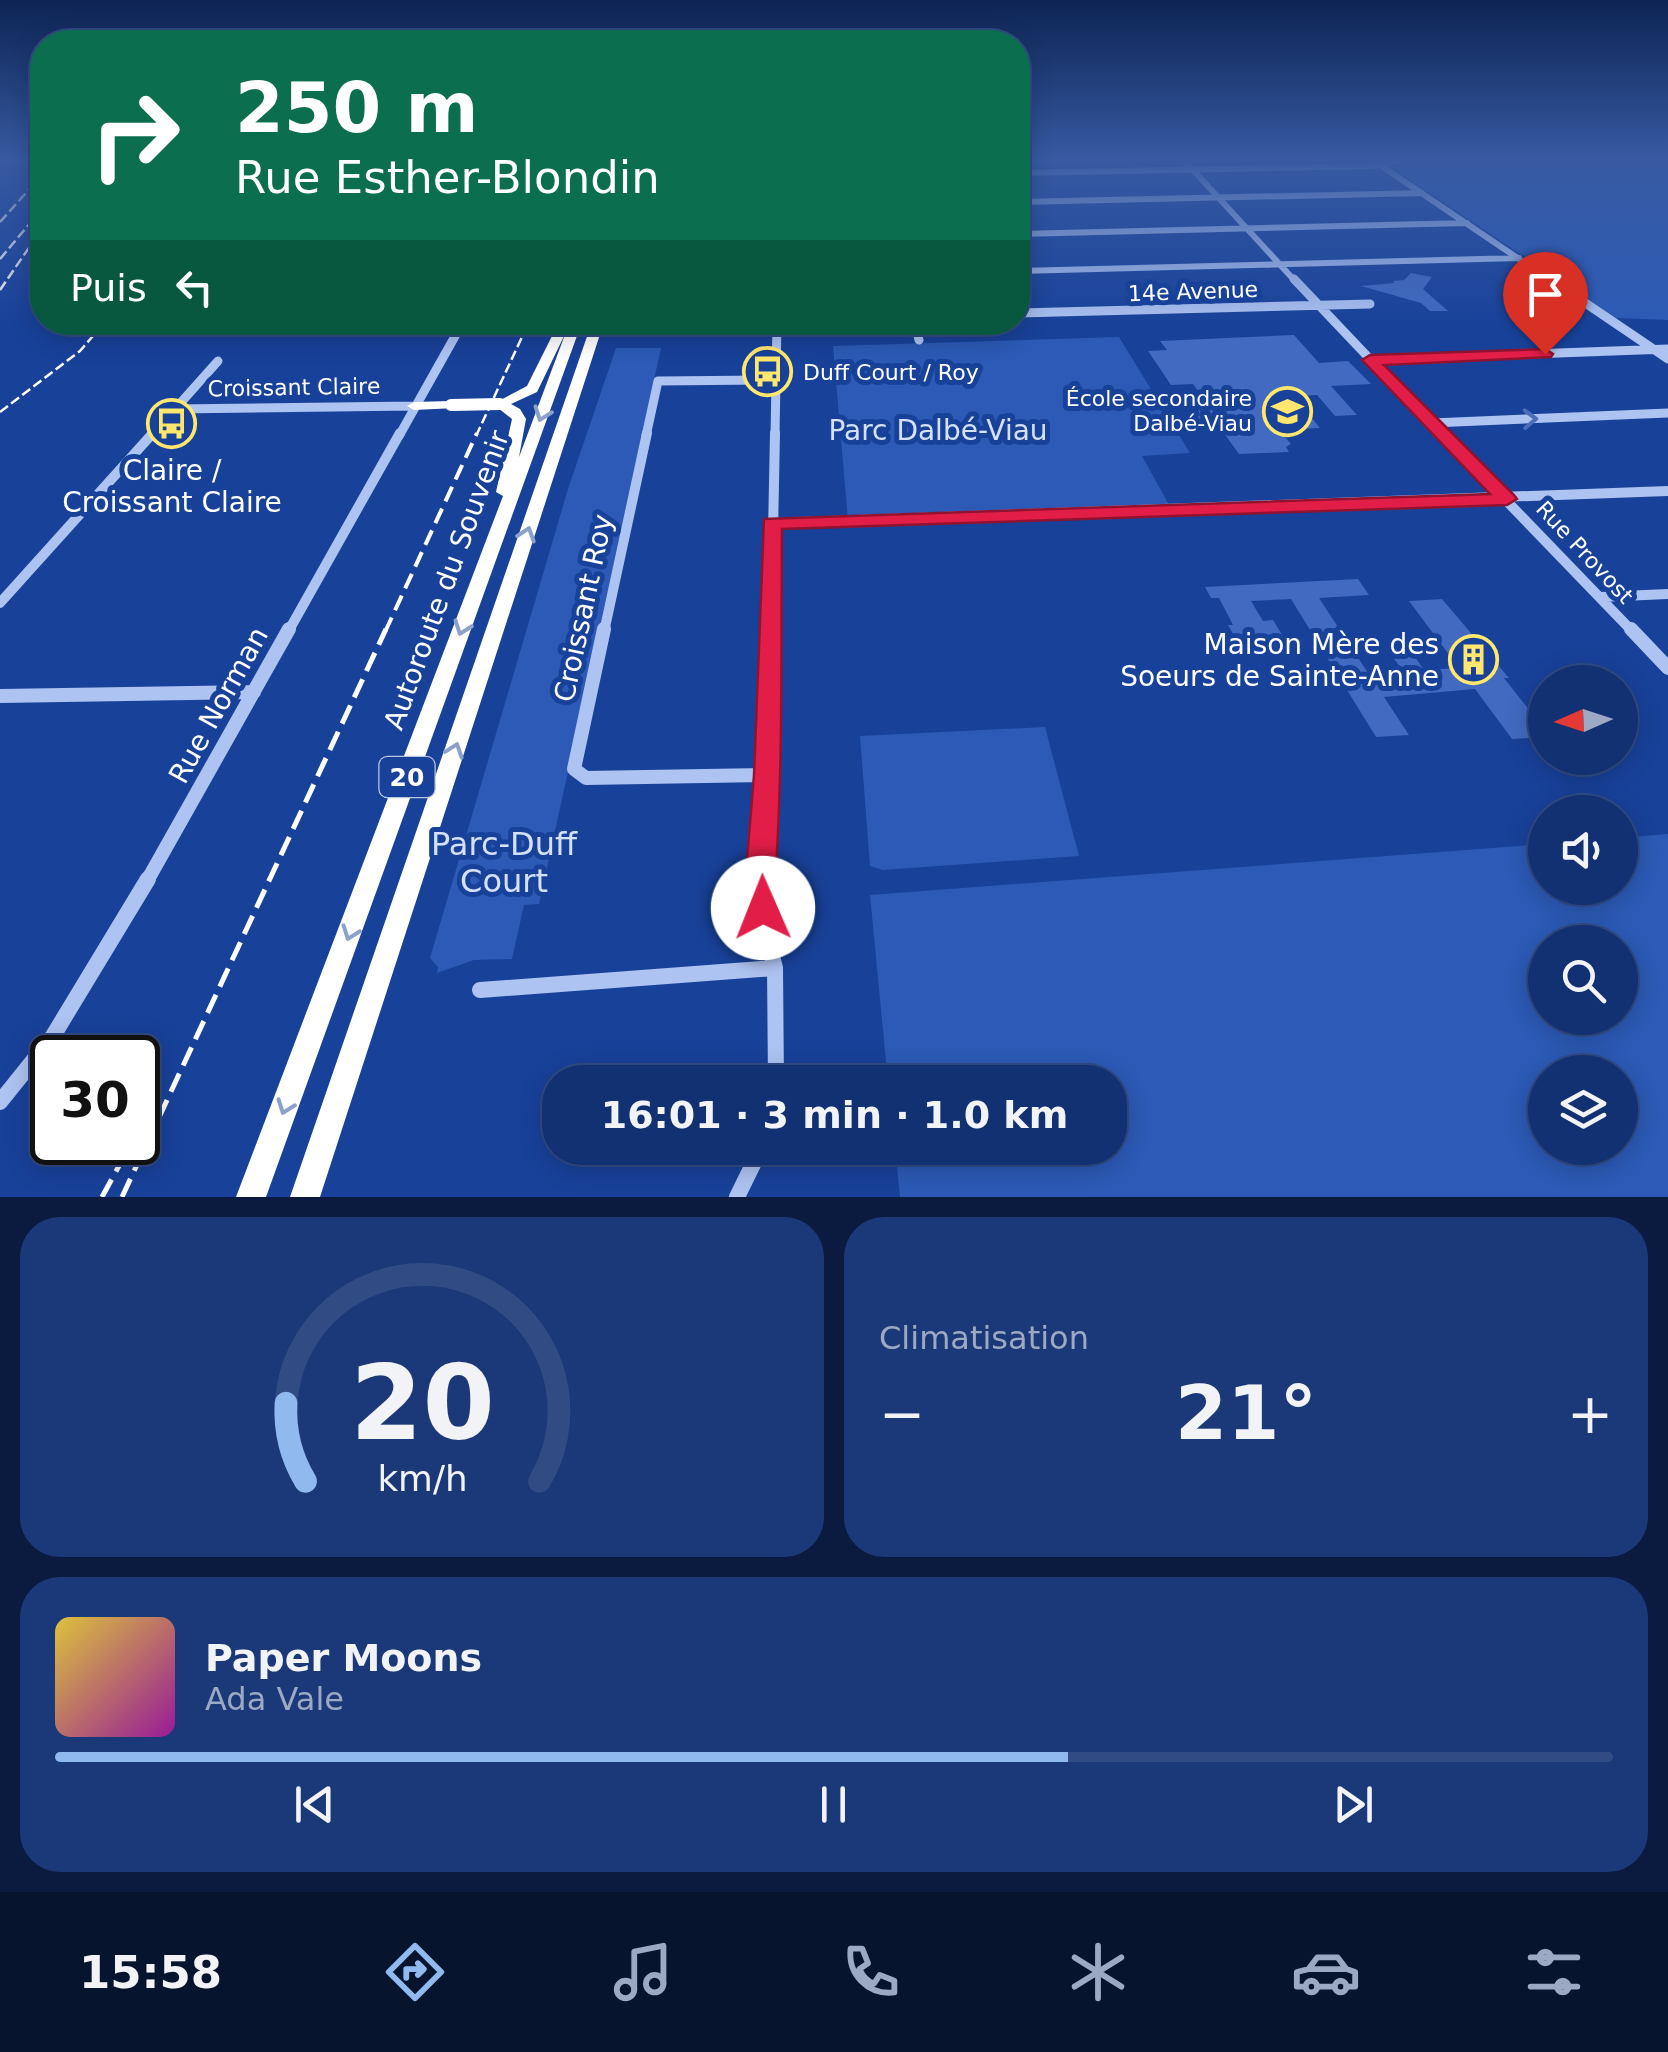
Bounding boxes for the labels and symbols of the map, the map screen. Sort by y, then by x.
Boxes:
pin [1503,252,1588,355]
street label: 14e Avenue [1127,277,1259,306]
bus stop icon: Duff Court / Roy [742,346,794,398]
place label: Duff Court / Roy [803,360,979,385]
street label: Croissant Claire [207,373,381,402]
school or university icon: École secondaire Dalbé-Viau [1261,385,1313,437]
place label: École secondaire Dalbé-Viau [1066,386,1252,436]
bus stop icon: Claire / Croissant Claire [146,397,198,449]
one-way arrow [534,404,554,422]
one-way arrow [1522,409,1538,430]
park label: Parc Dalbé-Viau [828,414,1048,447]
street label: Autoroute du Souvenir [377,426,516,734]
place label: Claire / Croissant Claire [62,454,282,519]
street label: Rue Provost [1531,496,1638,609]
street label: Croissant Roy [547,511,620,705]
one-way arrow [516,527,536,544]
one-way arrow [453,618,474,635]
street label: Rue Norman [162,621,275,789]
place label: Maison Mère des Soeurs de Sainte-Anne [1120,628,1439,693]
building icon: Maison Mère des Soeurs de Sainte-Anne [1448,634,1500,686]
north arrow [1528,665,1638,775]
one-way arrow [443,742,464,760]
road number: 20 [380,757,434,797]
park label: Parc-Duff Court [431,825,578,900]
position arrow [711,856,815,960]
one-way arrow [341,923,362,940]
speed limit sign: 30 [30,1035,160,1165]
one-way arrow [276,1097,297,1114]

